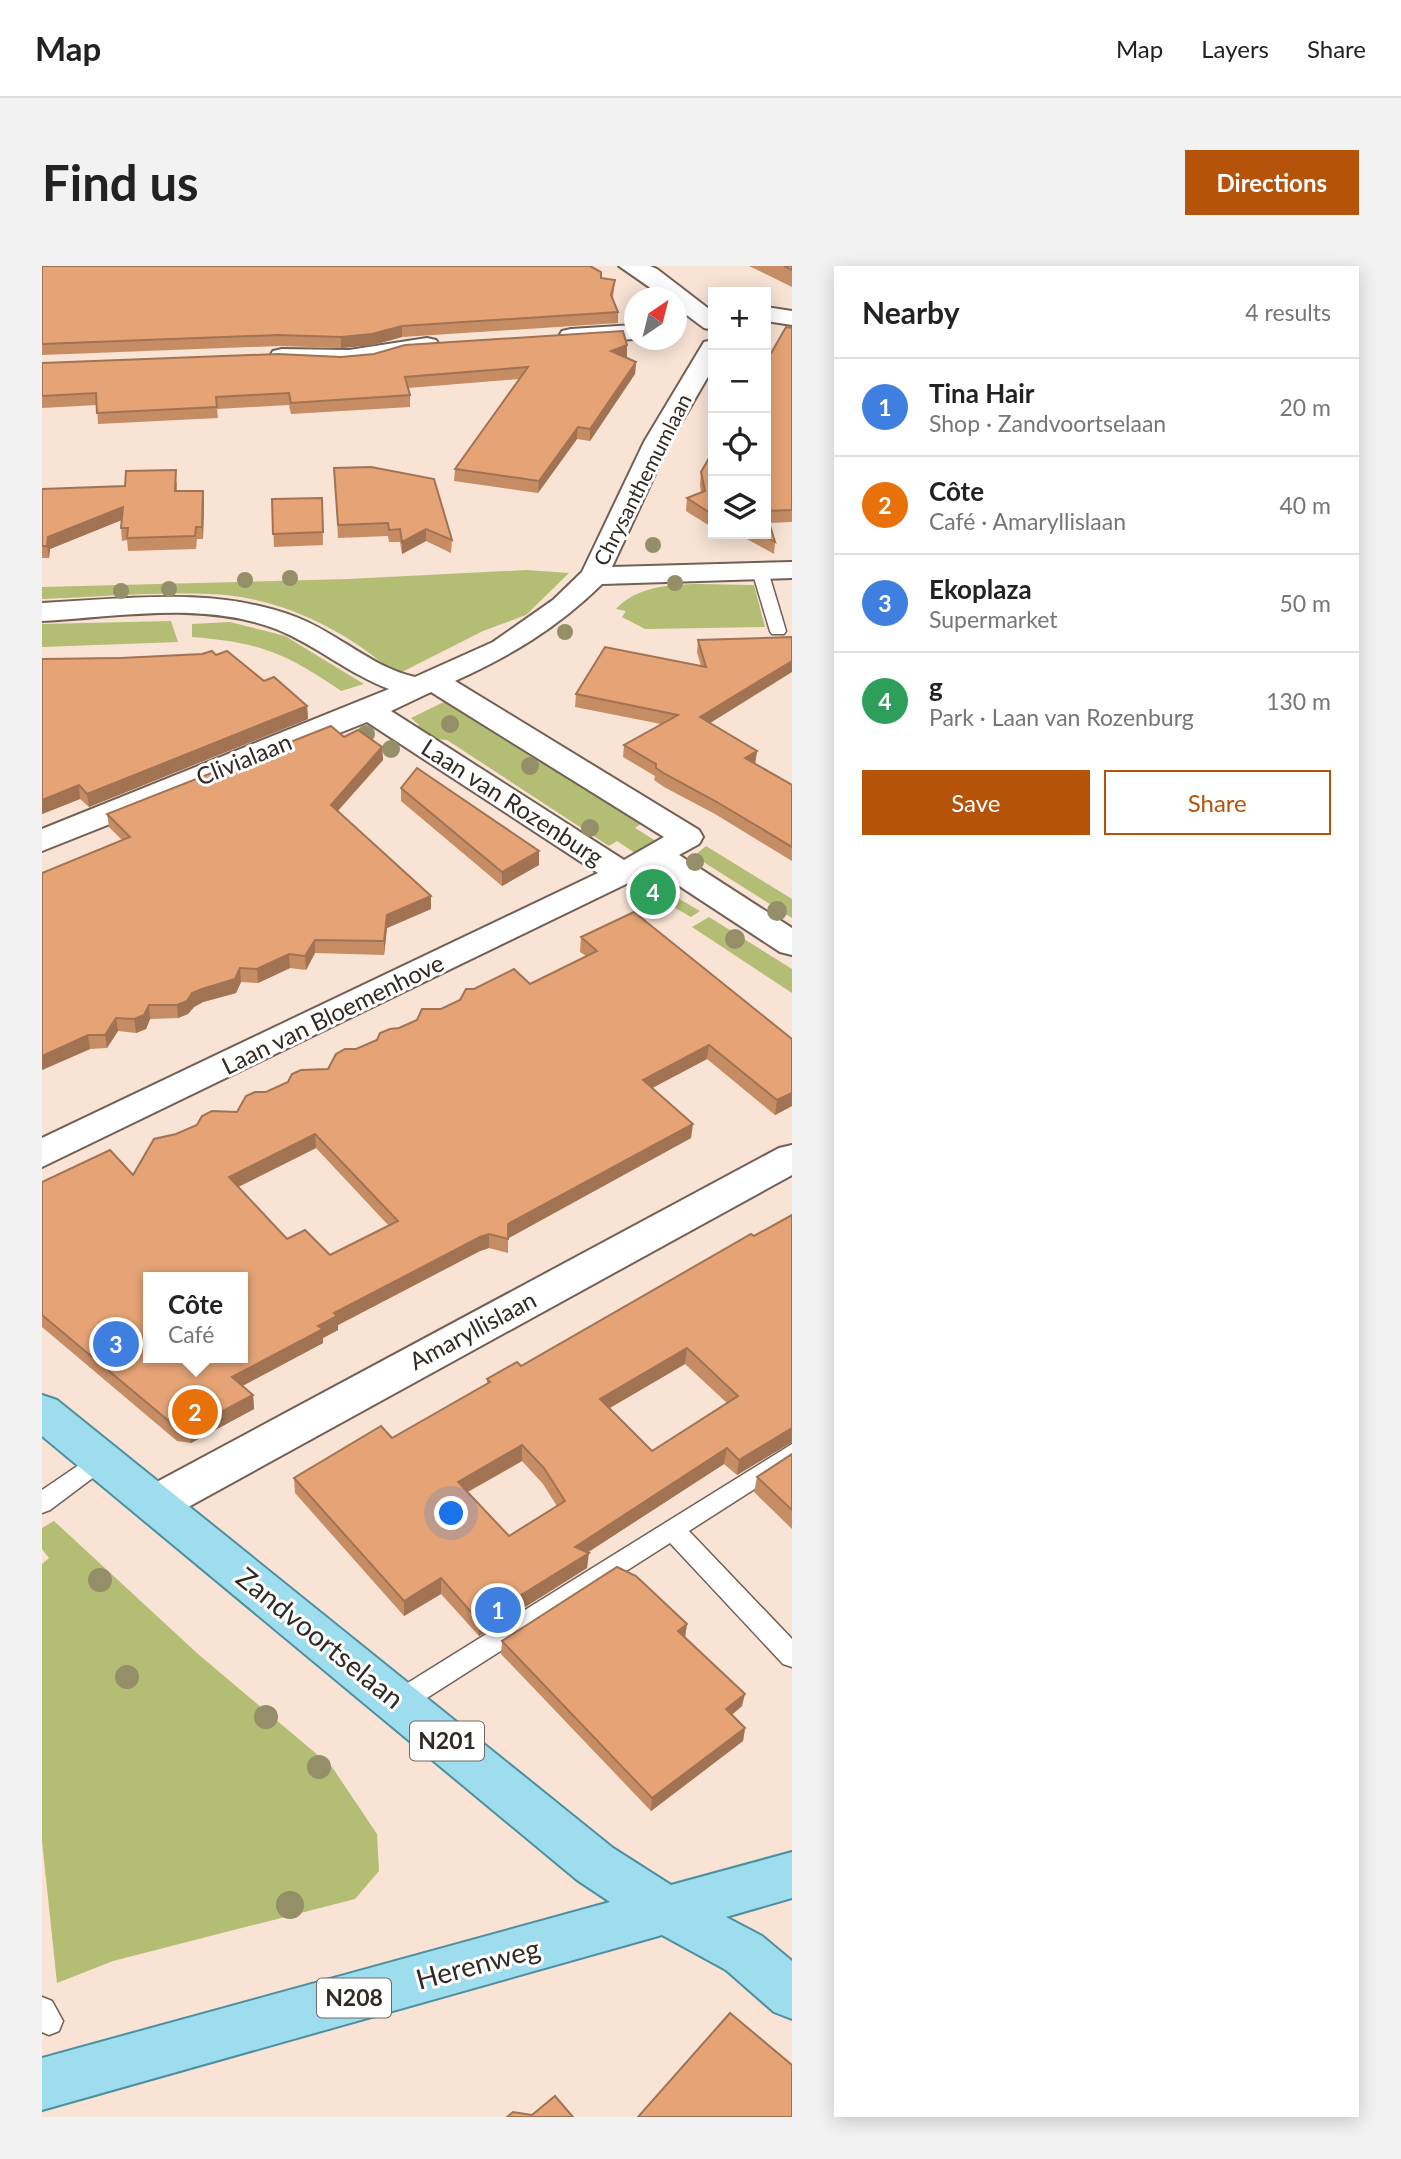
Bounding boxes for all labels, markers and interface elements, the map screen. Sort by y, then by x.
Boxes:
text: Map [35,28,101,68]
text: Map [1116,34,1163,63]
text: Layers [1201,34,1269,63]
text: Share [1307,34,1366,63]
button: Directions [1185,150,1359,215]
text: Find us [42,153,199,211]
north arrow [624,287,687,350]
map controls [708,287,771,539]
button: + [708,287,771,350]
text: Nearby [862,294,960,330]
text: 4 results [1245,298,1331,326]
button: − [708,350,771,413]
text: Tina Hair [929,377,1034,409]
street label: Chrysanthemumlaan [588,389,696,569]
text: 1 [878,393,892,421]
text: 20 m [1280,393,1331,421]
text: Shop · Zandvoortselaan [929,409,1166,437]
button: locate [708,413,771,476]
text: Côte [929,475,984,507]
button: layers [708,476,771,539]
text: 2 [878,491,892,519]
text: 40 m [1280,491,1331,519]
text: Café · Amaryllislaan [929,507,1126,535]
text: Ekoplaza [929,573,1032,605]
text: 3 [878,589,892,617]
text: 50 m [1280,589,1331,617]
text: Supermarket [929,605,1058,633]
text: g [929,671,943,703]
text: 4 [878,687,892,715]
text: 130 m [1266,687,1331,715]
text: Park · Laan van Rozenburg [929,703,1194,731]
street label: Clivialaan [191,726,295,791]
street label: Laan van Rozenburg [417,732,609,871]
button: Save [862,770,1090,835]
button: Share [1104,770,1331,835]
pin: 4 [630,866,676,918]
street label: Laan van Bloemenhove [217,947,448,1080]
popup [143,1272,248,1363]
street label: Amaryllislaan [404,1284,541,1375]
text: Côte [168,1288,223,1320]
pin: 3 [93,1318,139,1370]
text: Café [168,1320,214,1348]
pin: 2 [172,1386,218,1438]
your location [434,1496,468,1530]
street label: Zandvoortselaan [230,1560,411,1715]
pin: 1 [475,1584,521,1636]
road number: N201 [410,1722,484,1760]
street label: Herenweg [412,1930,543,1996]
road number: N208 [317,1978,391,2017]

